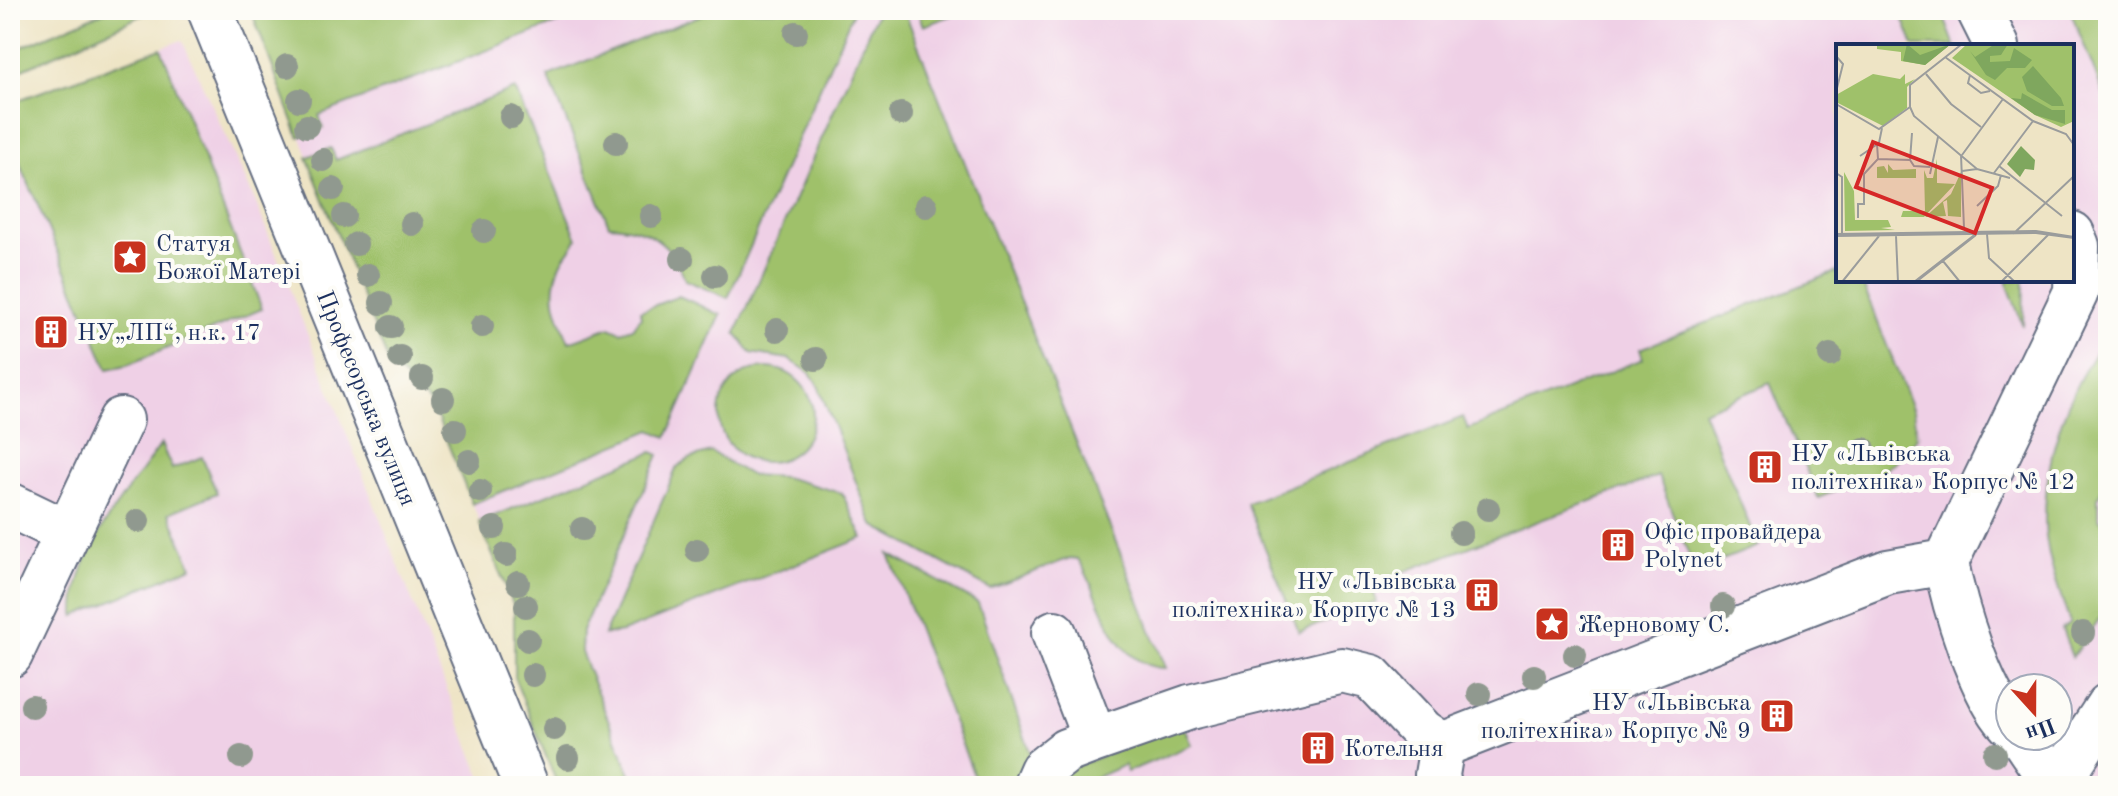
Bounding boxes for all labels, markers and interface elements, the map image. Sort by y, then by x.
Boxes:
inset map [1836,44,2074,282]
place label: Статуя Божої Матері [156,233,301,285]
place icon: Статуя Божої Матері [111,238,149,276]
street label: Професорська вулиця [311,288,419,510]
building icon: НУ„ЛП“, н.к. 17 [32,313,70,351]
place label: НУ„ЛП“, н.к. 17 [77,322,261,346]
place label: НУ «Львівська політехніка» Корпус № 12 [1791,443,2075,495]
building icon: НУ «Львівська політехніка» Корпус № 12 [1746,448,1784,486]
place label: Офіс провайдера Polynet [1644,521,1821,573]
building icon: Офіс провайдера Polynet [1599,526,1637,564]
place label: НУ «Львівська політехніка» Корпус № 13 [1172,571,1456,623]
building icon: НУ «Львівська політехніка» Корпус № 13 [1463,576,1501,614]
place icon: Жерновому С. [1533,605,1571,643]
place label: Жерновому С. [1578,614,1730,638]
north arrow [1994,672,2074,752]
place label: НУ «Львівська політехніка» Корпус № 9 [1481,692,1751,744]
building icon: НУ «Львівська політехніка» Корпус № 9 [1758,697,1796,735]
text: Пн [2022,713,2059,745]
building icon: Котельня [1299,729,1337,767]
place label: Котельня [1344,738,1443,762]

